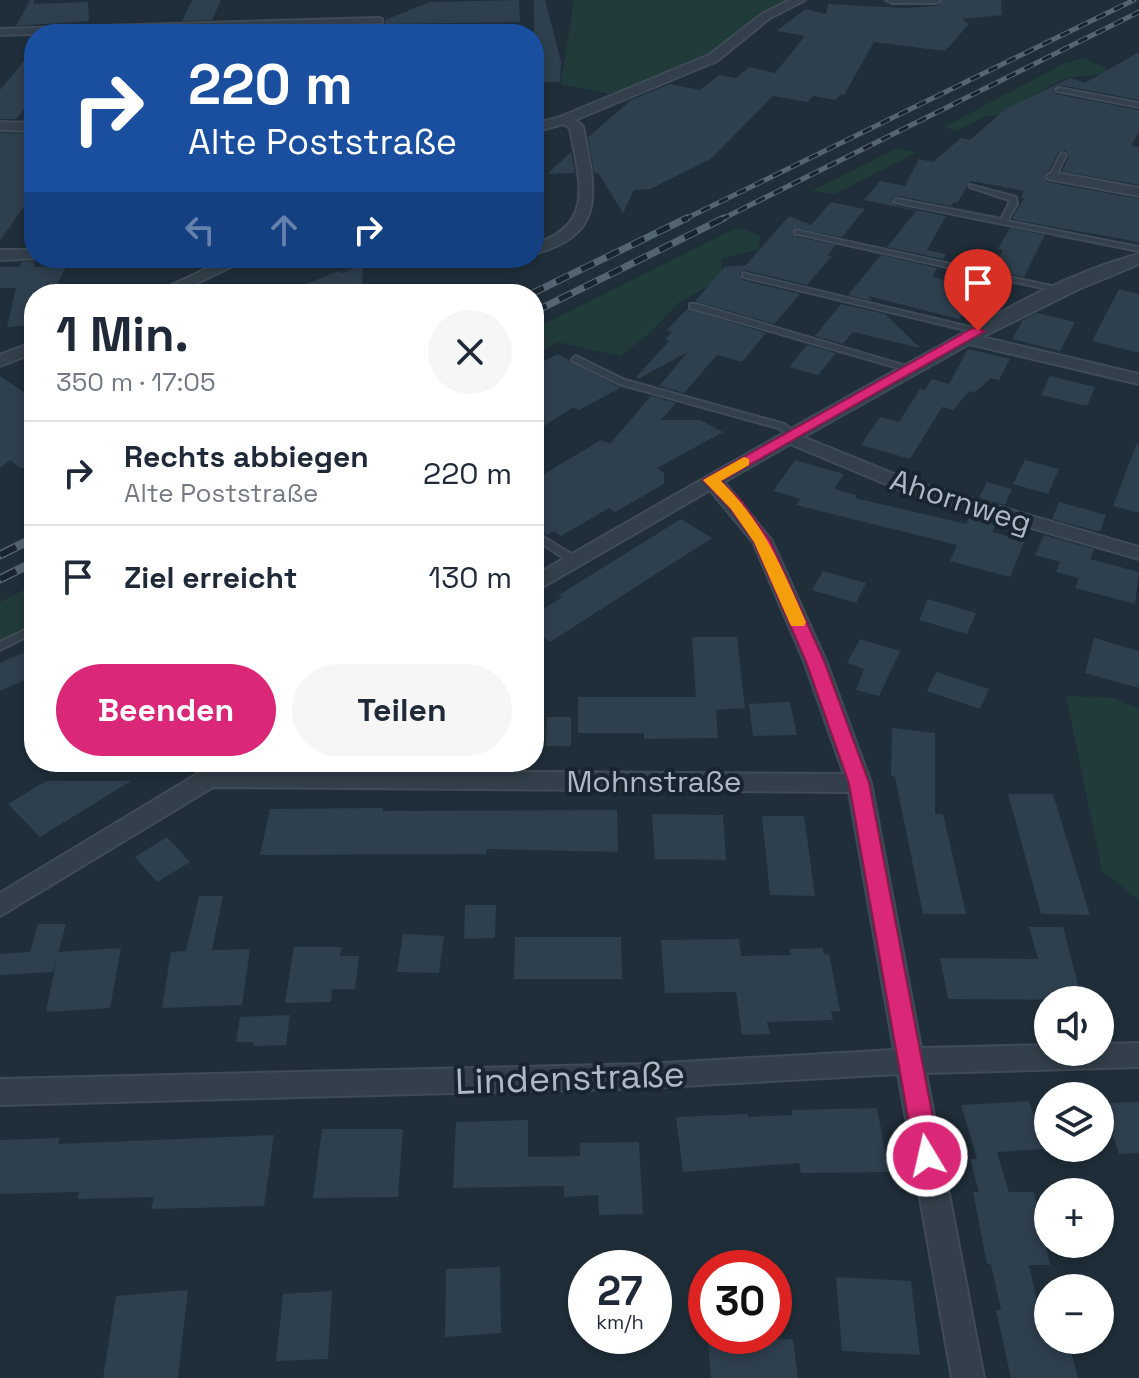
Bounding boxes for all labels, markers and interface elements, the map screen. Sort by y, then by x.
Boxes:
text: 220 m [188,49,353,120]
icon: right [56,56,160,160]
text: Alte Poststraße [188,119,457,165]
icon: left [178,208,222,252]
icon: ahead [262,208,306,252]
icon: right [346,208,390,252]
pin [944,249,1012,331]
icon: arrive [956,261,1000,305]
text: 1 Min. [56,304,189,365]
button: close [428,310,512,394]
text: 350 m · 17:05 [56,365,216,399]
text: Rechts abbiegen [124,437,369,476]
icon: right [56,451,100,495]
text: 220 m [423,454,512,493]
street label: Ahornweg [885,460,1037,542]
text: Alte Poststraße [124,476,318,510]
icon: arrive [56,555,100,599]
text: Ziel erreicht [124,558,297,597]
text: 130 m [429,558,512,597]
button: Beenden [56,664,276,756]
button: Teilen [292,664,512,756]
street label: Mohnstraße [566,762,742,801]
map controls [1034,986,1114,1354]
button: sound [1034,986,1114,1066]
street label: Lindenstraße [454,1051,686,1105]
button: layers [1034,1082,1114,1162]
position arrow [885,1114,969,1198]
button: + [1034,1178,1114,1258]
speed limit sign: 30 [688,1250,792,1354]
text: 27 [597,1266,643,1317]
button: − [1034,1274,1114,1354]
text: km/h [596,1309,644,1335]

